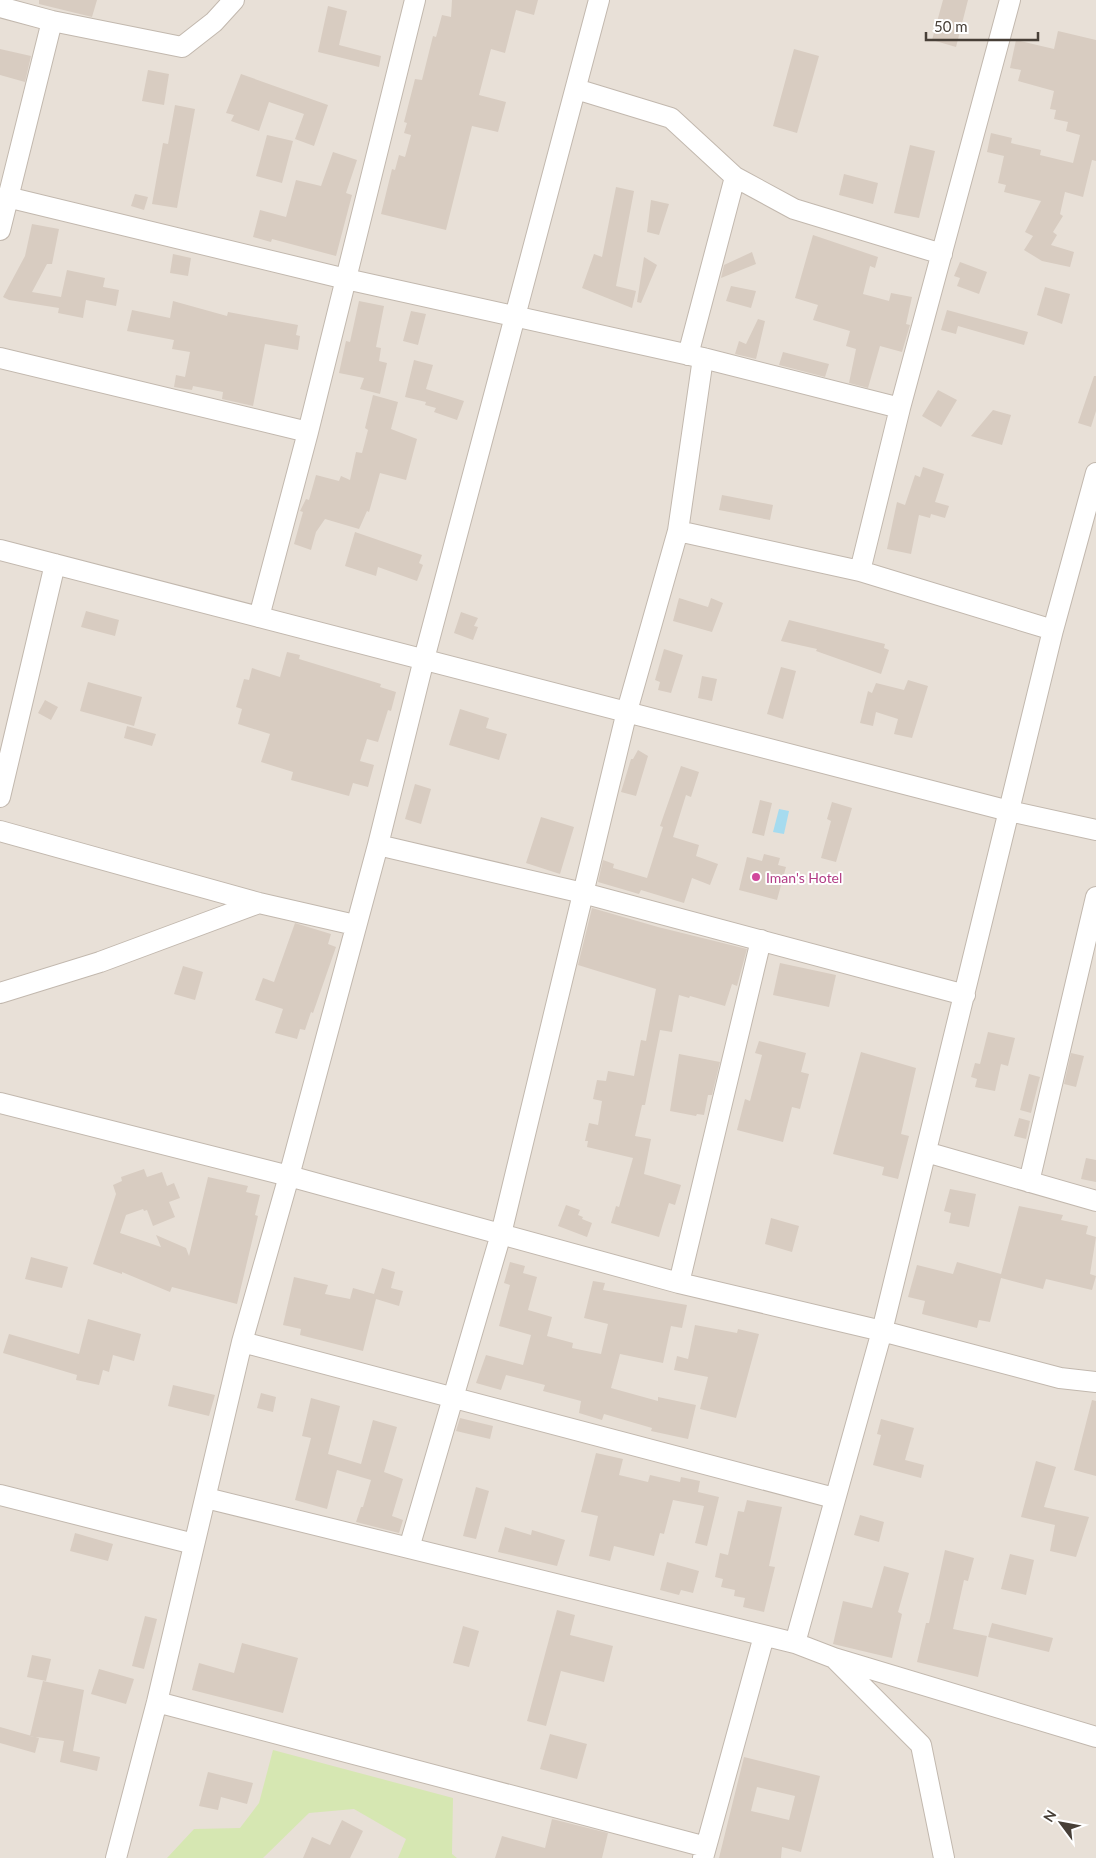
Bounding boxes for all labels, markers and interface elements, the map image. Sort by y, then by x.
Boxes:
scale bar [926,10,1038,42]
text: 50 m [934,17,968,35]
place label: Iman's Hotel [766,869,842,886]
marker: Iman's Hotel [750,871,762,883]
north arrow [1036,1798,1086,1848]
text: N [1039,1807,1060,1825]

